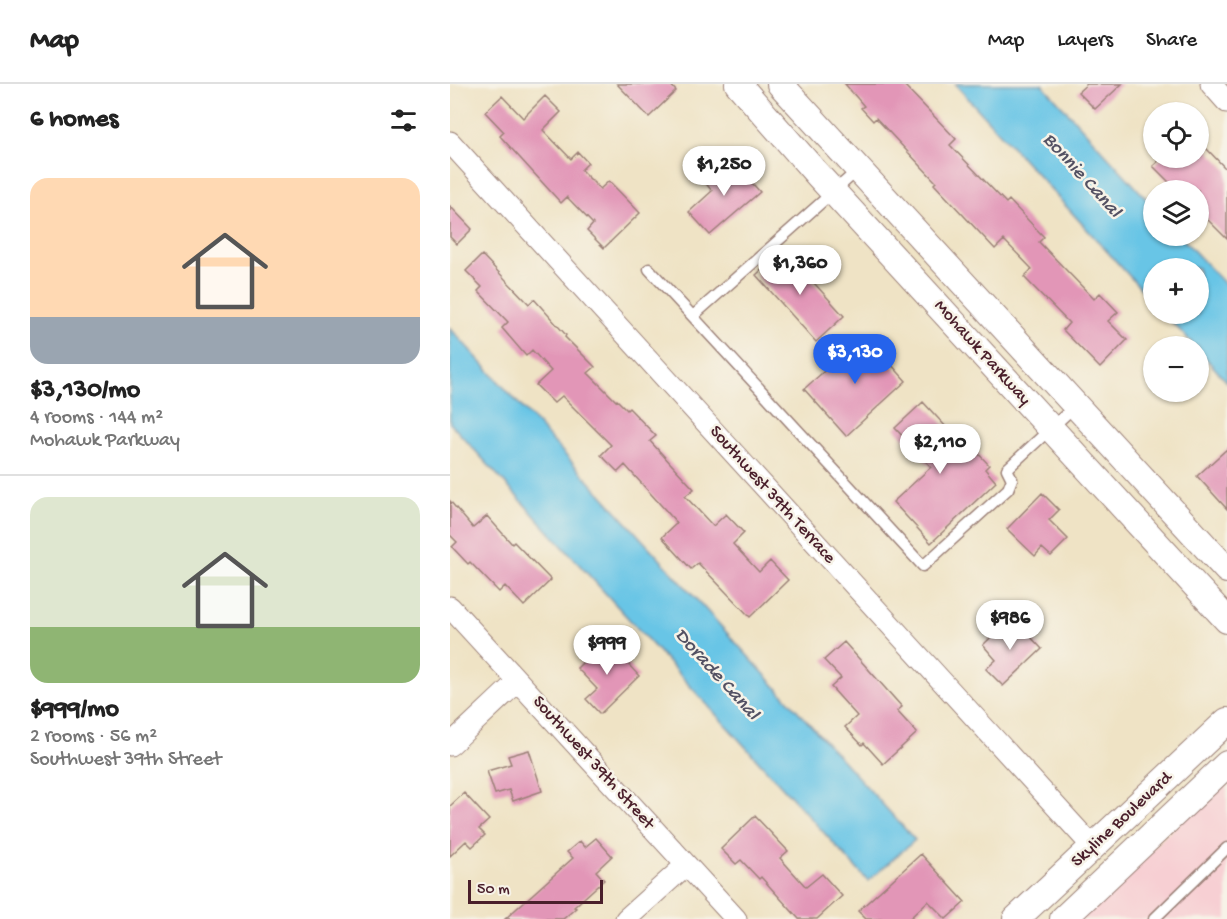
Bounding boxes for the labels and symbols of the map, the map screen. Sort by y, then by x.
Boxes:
water label: Bonnie Canal [1037,129,1126,224]
pin: $1,250 [675,146,773,197]
pin: $1,360 [751,245,849,296]
street label: Mohawk Parkway [929,296,1035,410]
pin: $3,130 [806,334,904,385]
street label: Southwest 39th Terrace [704,422,840,569]
pin: $2,110 [891,424,989,475]
pin: $986 [974,600,1046,651]
water label: Dorade Canal [669,624,764,727]
pin: $999 [571,625,643,676]
street label: Southwest 39th Street [528,692,660,835]
street label: Skyline Boulevard [1067,767,1178,872]
scale bar [468,877,603,904]

